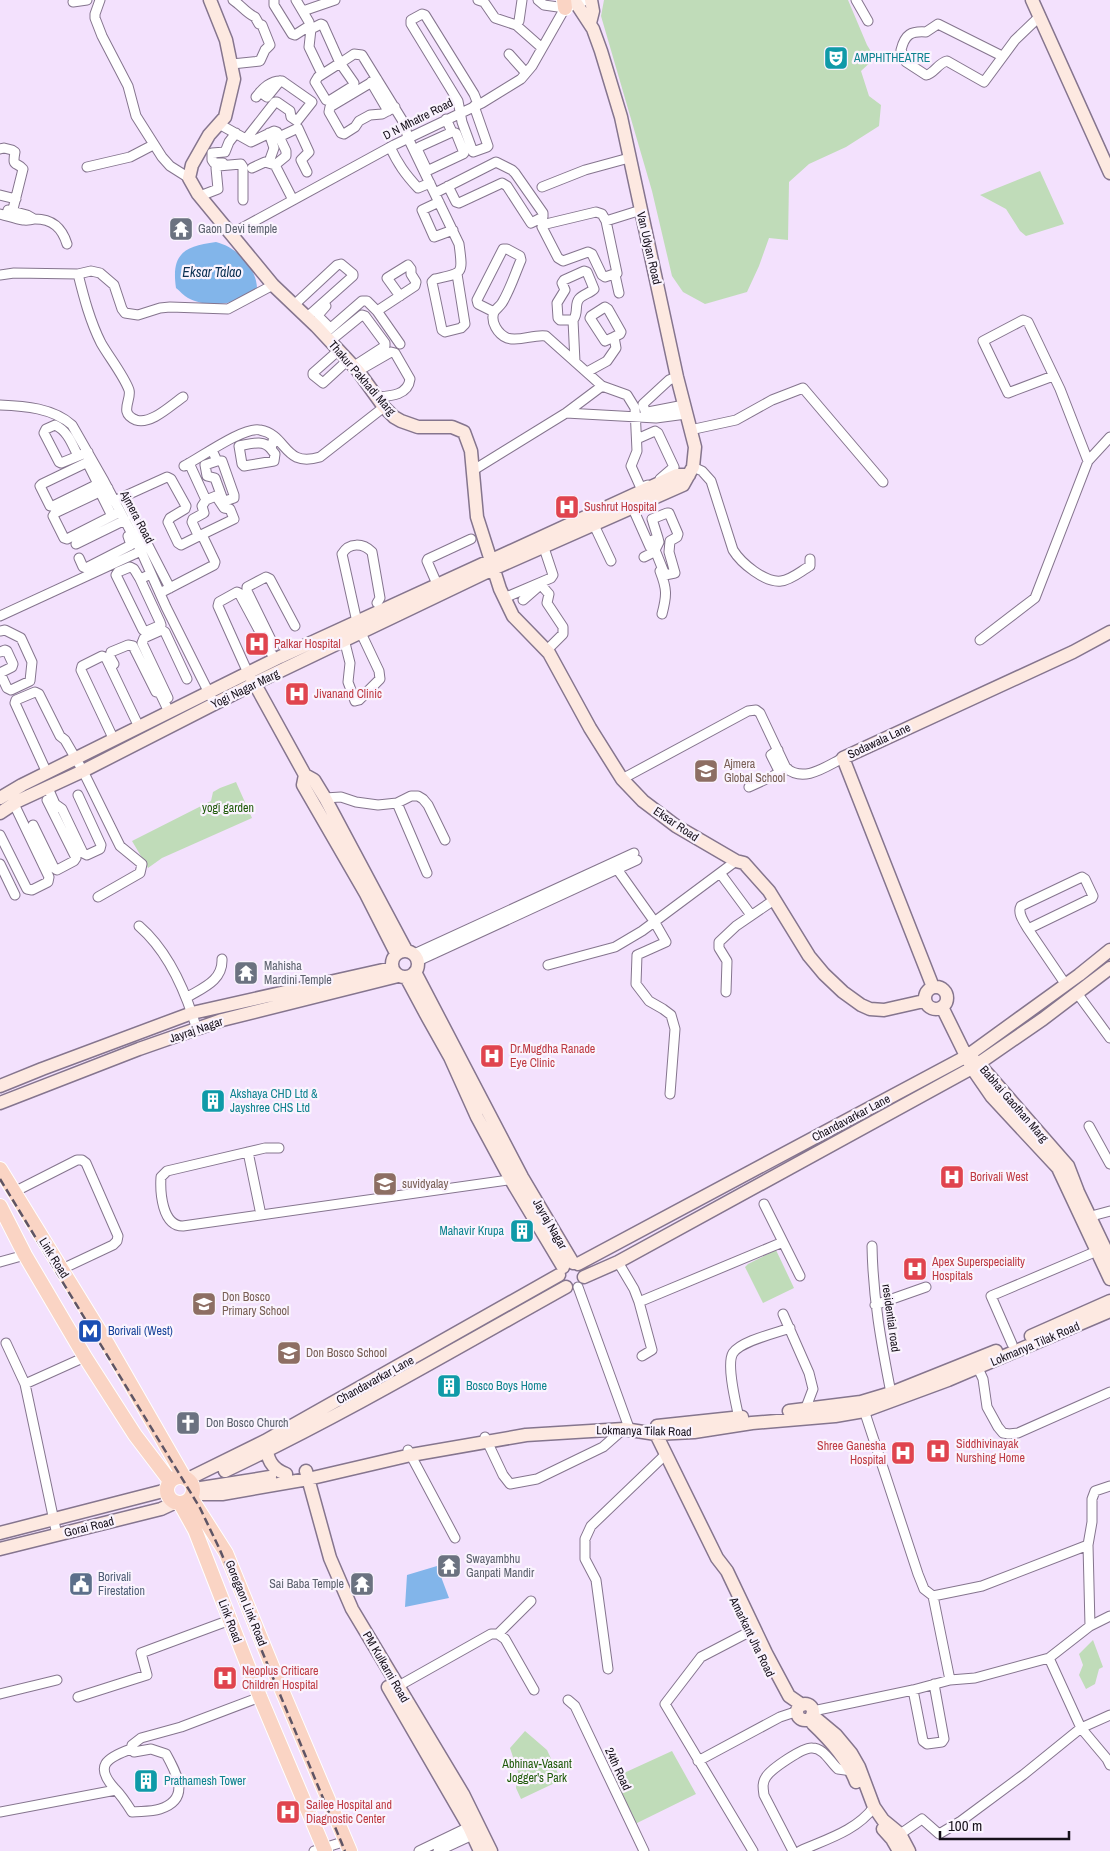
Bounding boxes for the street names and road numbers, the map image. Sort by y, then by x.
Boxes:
street label: D N Mhatre Road [380,94,456,144]
street label: Van Udyan Road [633,210,665,286]
street label: Thakur Pakhadi Marg [325,337,399,419]
street label: Ajmera Road [116,487,158,546]
street label: Yogi Nagar Marg [208,665,282,712]
street label: Sodawala Lane [845,719,913,763]
street label: Eksar Road [650,803,702,845]
street label: Jayraj Nagar [167,1013,226,1047]
street label: Babhai Gaothan Marg [976,1062,1052,1146]
street label: Chandavarkar Lane [809,1091,893,1145]
street label: Jayraj Nagar [529,1196,571,1253]
street label: Link Road [35,1235,73,1281]
street label: residential road [878,1283,904,1353]
street label: Lokmanya Tilak Road [988,1318,1082,1370]
street label: Chandavarkar Lane [333,1352,417,1408]
street label: Lokmanya Tilak Road [596,1422,692,1440]
street label: Gorai Road [62,1513,116,1541]
street label: Goregaon Link Road [222,1558,270,1648]
street label: Amarkant Jha Road [725,1594,778,1680]
street label: Link Road [215,1597,245,1645]
street label: PM Kulkarni Road [359,1628,413,1706]
street label: 24th Road [601,1745,635,1793]

